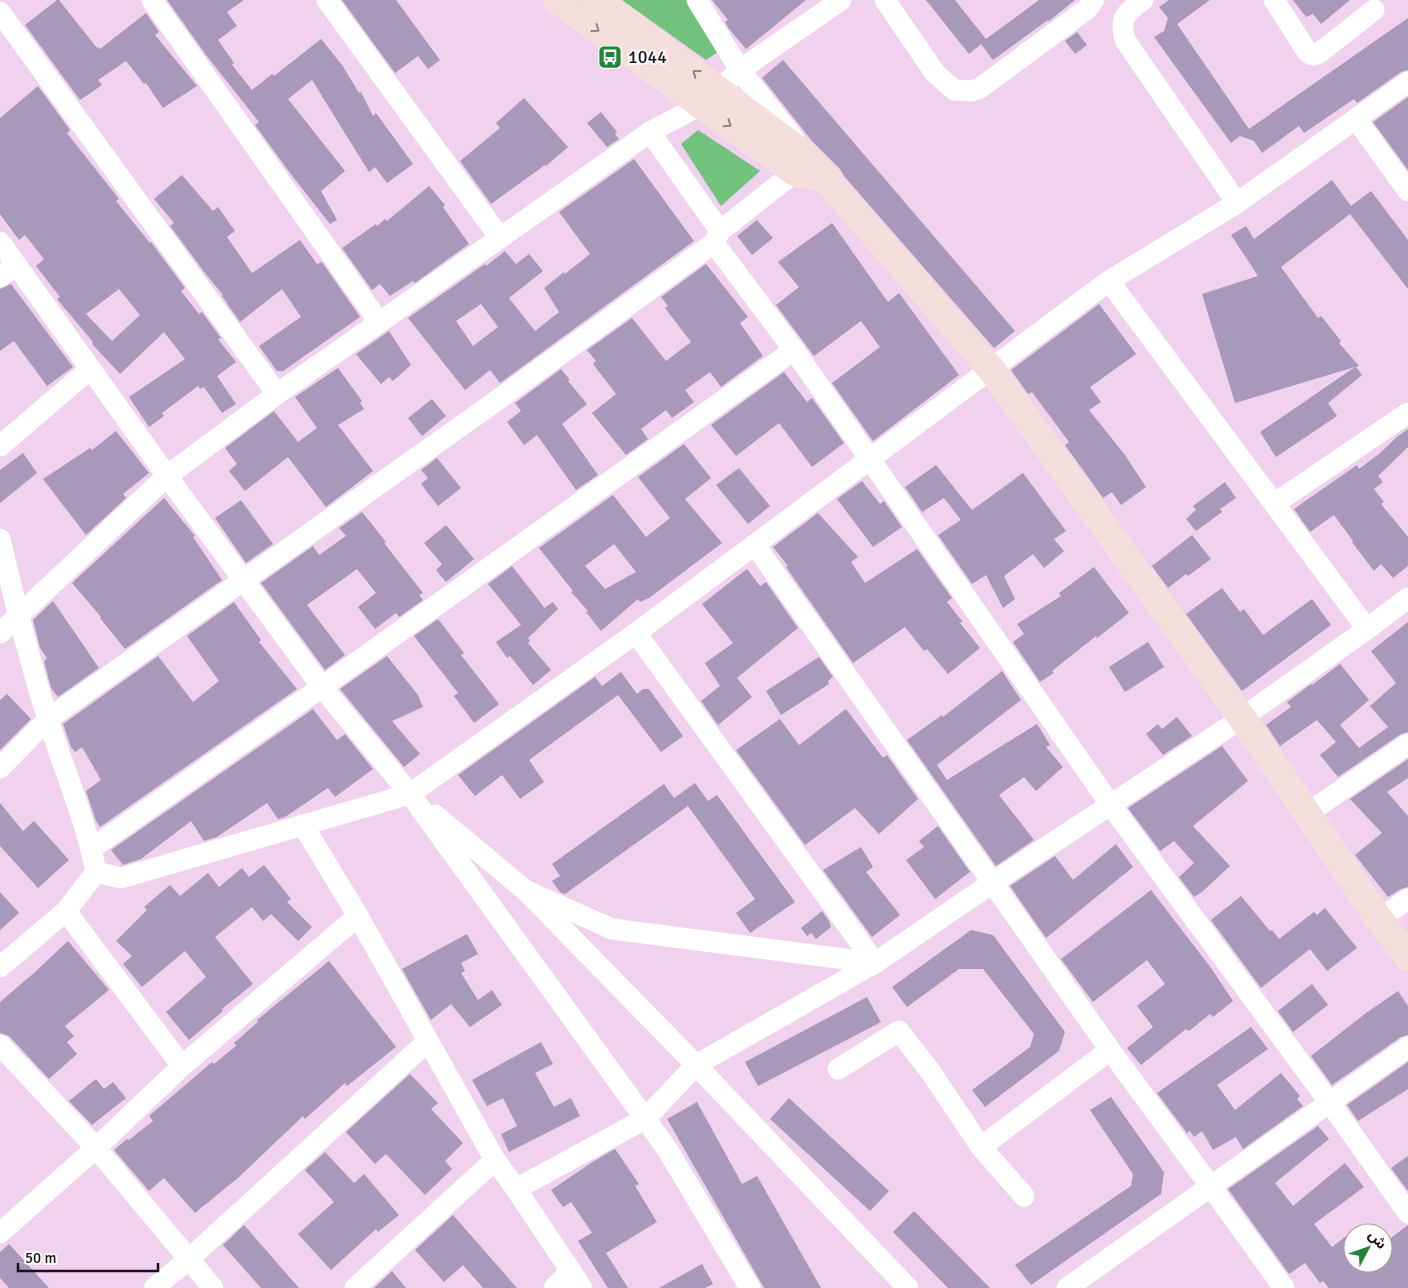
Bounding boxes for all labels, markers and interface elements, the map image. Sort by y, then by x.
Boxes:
one-way arrow [590,23,600,32]
bus stop icon: 1044 [597,44,623,70]
place label: 1044 [628,46,667,68]
one-way arrow [692,70,702,79]
one-way arrow [722,118,731,127]
north arrow [1343,1223,1393,1273]
text: ش [1365,1227,1390,1253]
scale bar [18,1240,158,1272]
text: 50 m [25,1249,56,1267]

